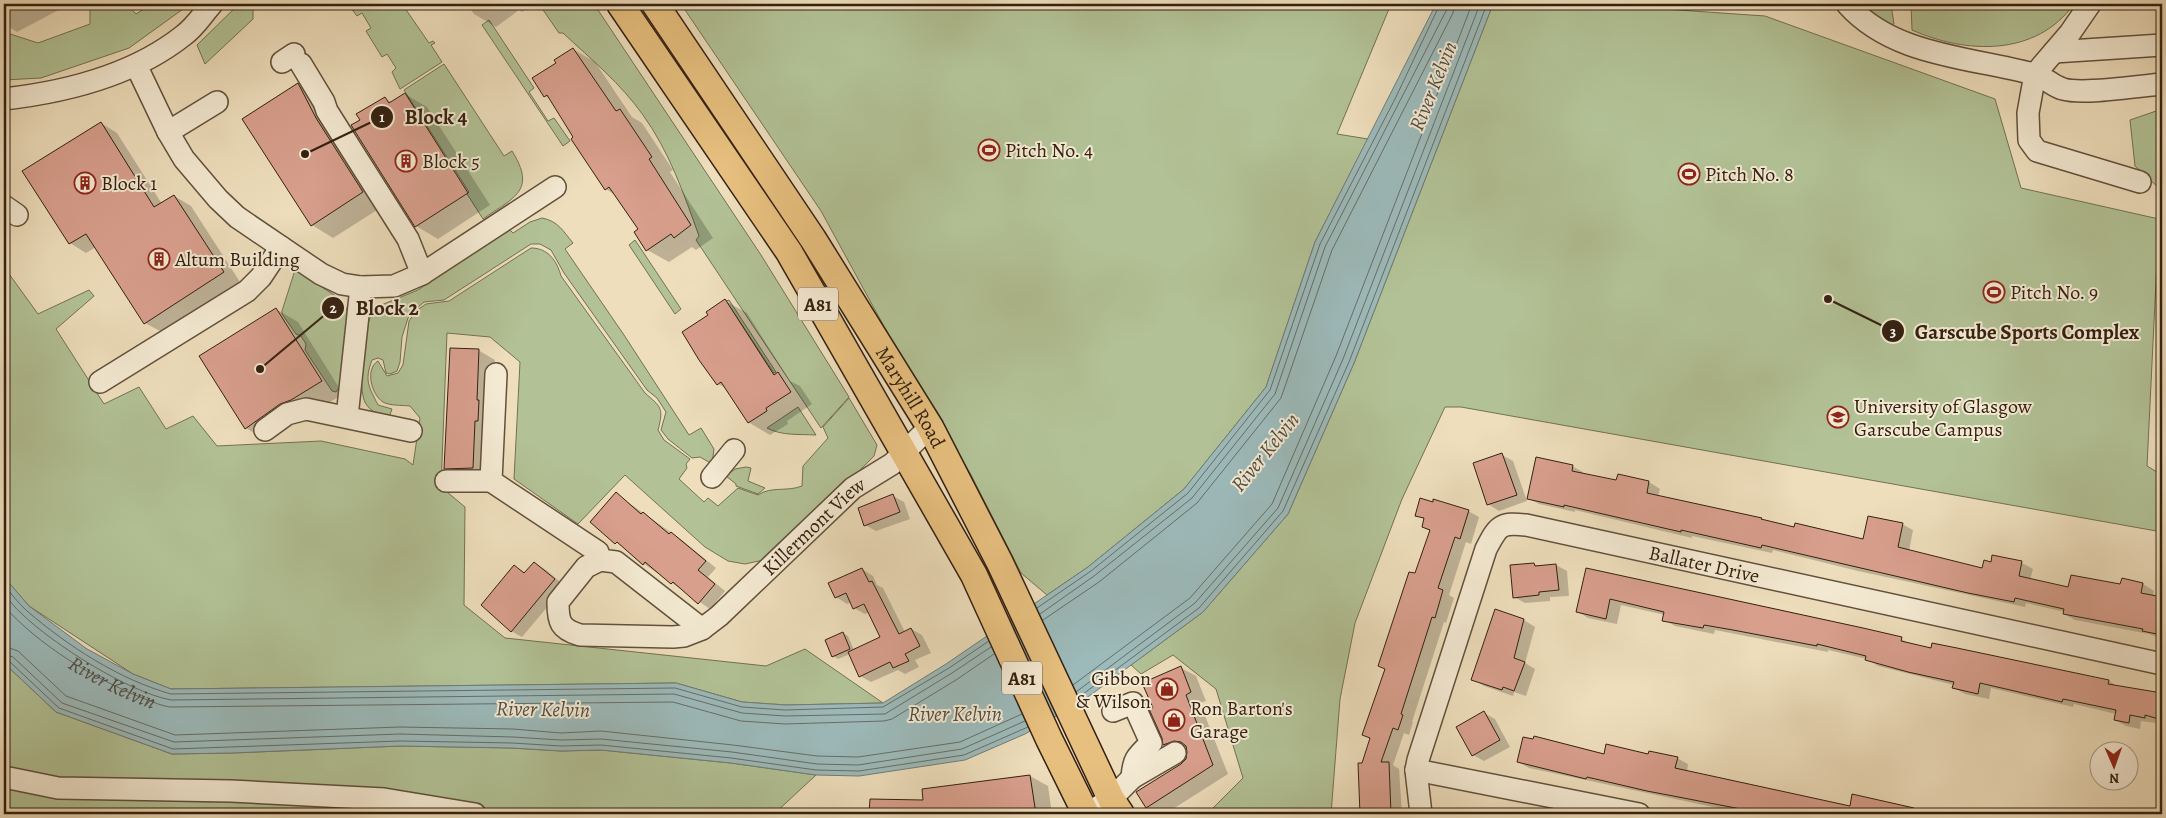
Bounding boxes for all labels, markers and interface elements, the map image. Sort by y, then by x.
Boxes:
water label: River Kelvin [1402,37,1464,135]
callout: Block 4 [369,99,477,135]
text: Block 4 [405,103,468,131]
text: 1 [379,107,385,127]
place label: Pitch No. 4 [1005,137,1093,164]
sports icon: Pitch No. 4 [977,138,1001,162]
place label: Block 5 [422,148,480,175]
building icon: Block 5 [394,149,418,173]
place label: Pitch No. 8 [1705,161,1794,188]
sports icon: Pitch No. 8 [1677,162,1701,186]
place label: Block 1 [101,170,157,197]
building icon: Block 1 [73,171,97,195]
place label: Altum Building [174,246,300,273]
building icon: Altum Building [147,247,171,271]
place label: Pitch No. 9 [2010,279,2098,306]
sports icon: Pitch No. 9 [1982,280,2006,304]
road number: A81 [798,288,838,320]
callout: Block 2 [320,290,428,326]
text: Block 2 [355,294,419,322]
text: 2 [329,298,337,318]
callout: Garscube Sports Complex [1880,313,2150,349]
text: Garscube Sports Complex [1915,318,2140,346]
text: 3 [1890,322,1896,342]
street label: Maryhill Road [869,341,952,453]
place label: University of Glasgow Garscube Campus [1854,393,2033,443]
school or university icon: University of Glasgow Garscube Campus [1826,405,1850,429]
water label: River Kelvin [1225,407,1305,497]
street label: Killermont View [756,470,871,582]
street label: Ballater Drive [1646,539,1762,590]
water label: River Kelvin [63,649,160,716]
road number: A81 [1002,661,1042,694]
place label: Gibbon & Wilson [1076,665,1151,715]
shop icon: Gibbon & Wilson [1155,677,1179,701]
water label: River Kelvin [496,694,590,724]
place label: Ron Barton's Garage [1190,695,1293,745]
water label: River Kelvin [908,700,1002,728]
shop icon: Ron Barton's Garage [1162,708,1186,732]
north arrow [2088,740,2138,790]
text: N [2109,769,2120,788]

